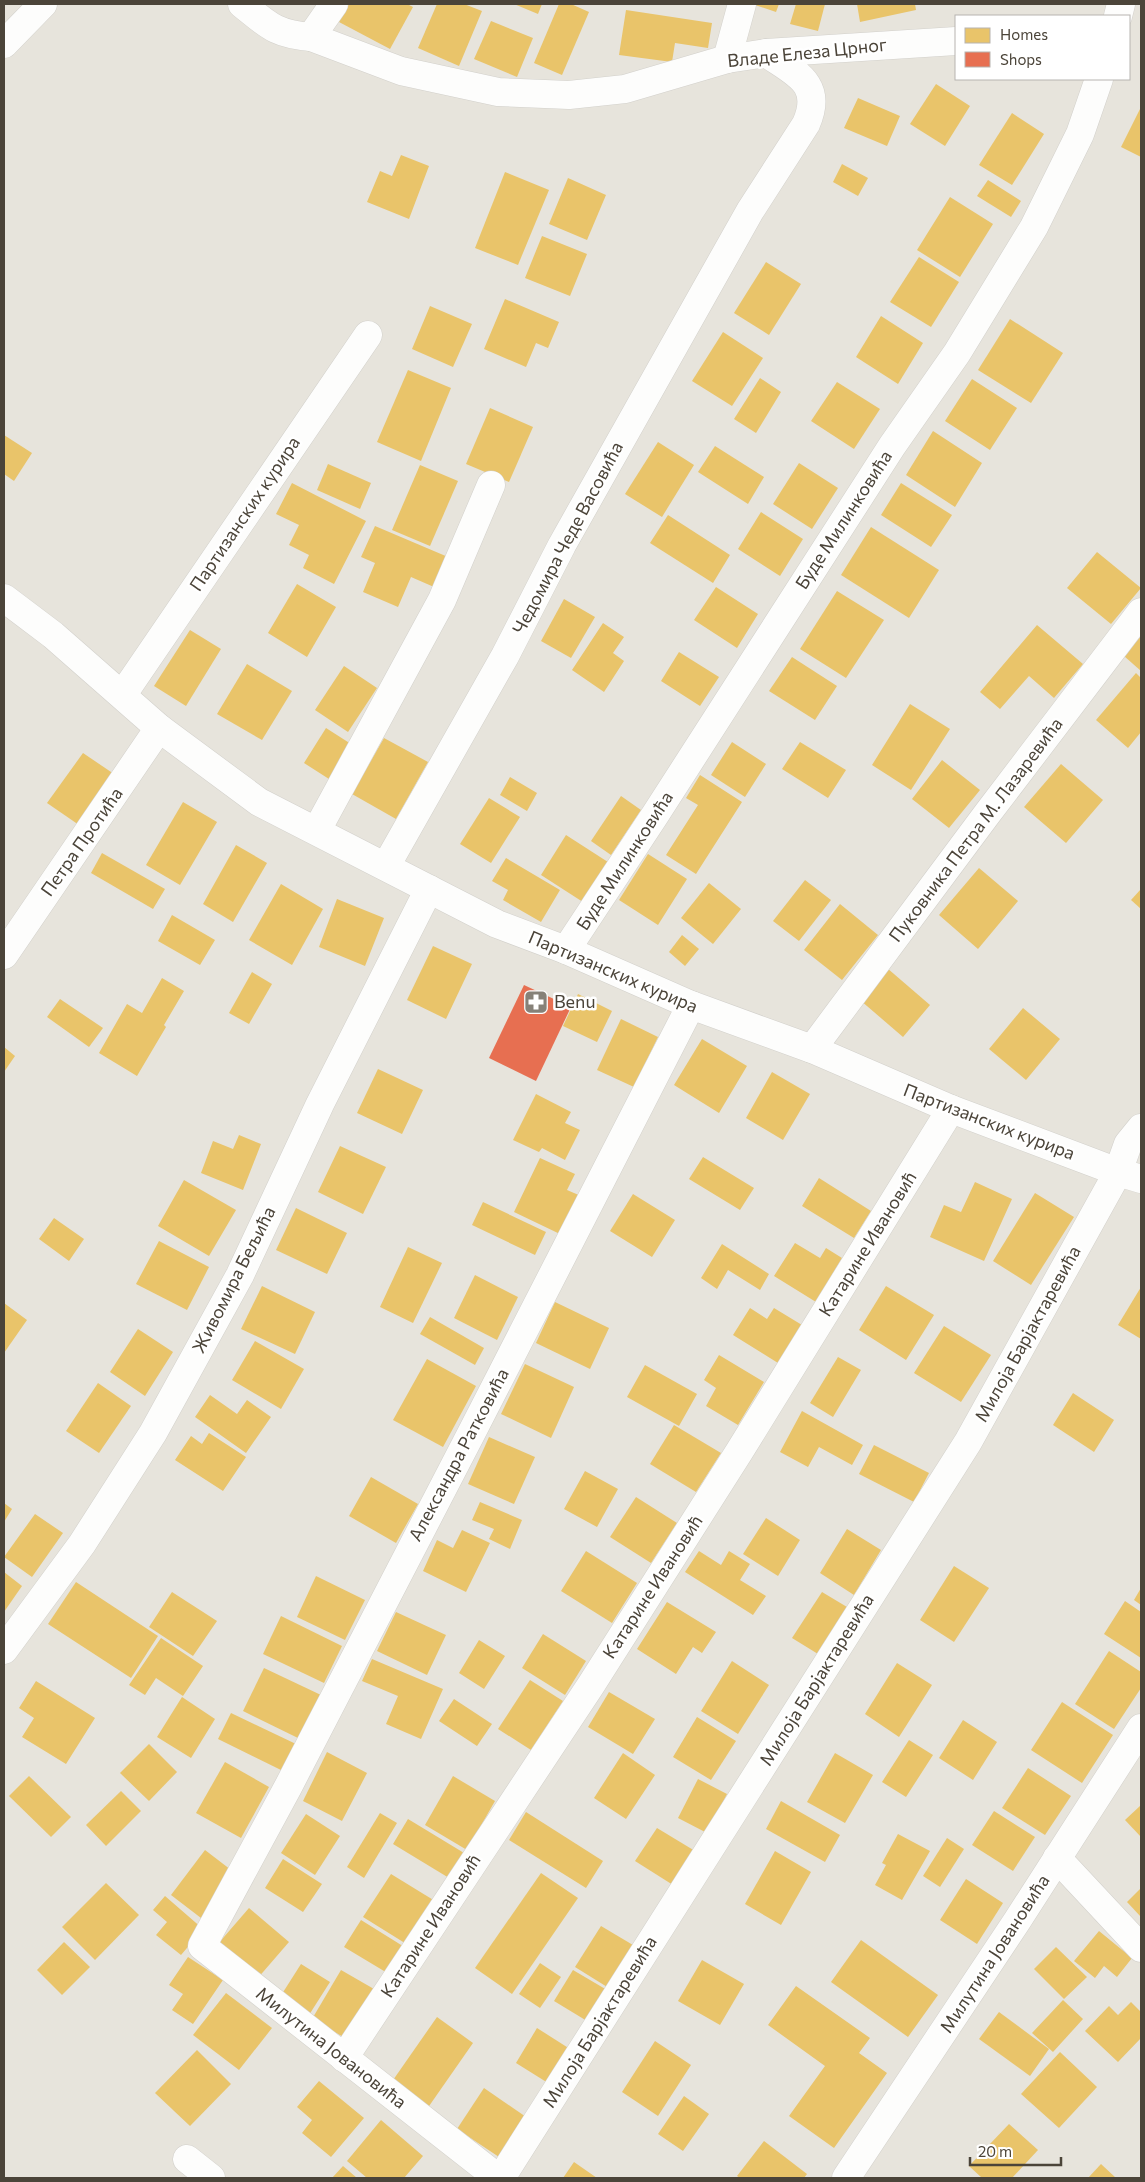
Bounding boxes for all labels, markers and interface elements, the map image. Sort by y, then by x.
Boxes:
legend [955,15,1130,80]
text: Homes [1000,25,1048,43]
street label: Владе Елеза Црног [726,33,888,71]
text: Shops [1000,50,1042,68]
street label: Партизанских курира [184,432,304,595]
street label: Чедомира Чеде Васовића [507,438,627,637]
street label: Буде Милинковића [790,446,896,593]
street label: Пуковника Петра М. Лазаревића [884,713,1067,946]
street label: Петра Протића [36,783,127,900]
street label: Буде Милинковића [571,787,677,934]
street label: Партизанских курира [525,925,701,1017]
pharmacy icon: Benu [523,989,549,1015]
place label: Benu [554,990,595,1012]
street label: Партизанских курира [901,1078,1078,1164]
street label: Катарине Ивановић [814,1167,921,1320]
street label: Живомира Бељића [187,1203,280,1357]
street label: Милоја Барјактаревића [969,1242,1085,1425]
street label: Александра Ратковића [403,1364,513,1545]
street label: Катарине Ивановић [597,1510,707,1662]
street label: Милоја Барјактаревића [754,1590,878,1769]
street label: Катарине Ивановић [375,1849,485,2001]
street label: Милутина Јовановића [935,1870,1054,2037]
street label: Милоја Барјактаревића [537,1932,661,2111]
street label: Милутина Јовановића [252,1982,411,2113]
scale bar [970,2134,1061,2166]
text: 20 m [978,2142,1012,2160]

